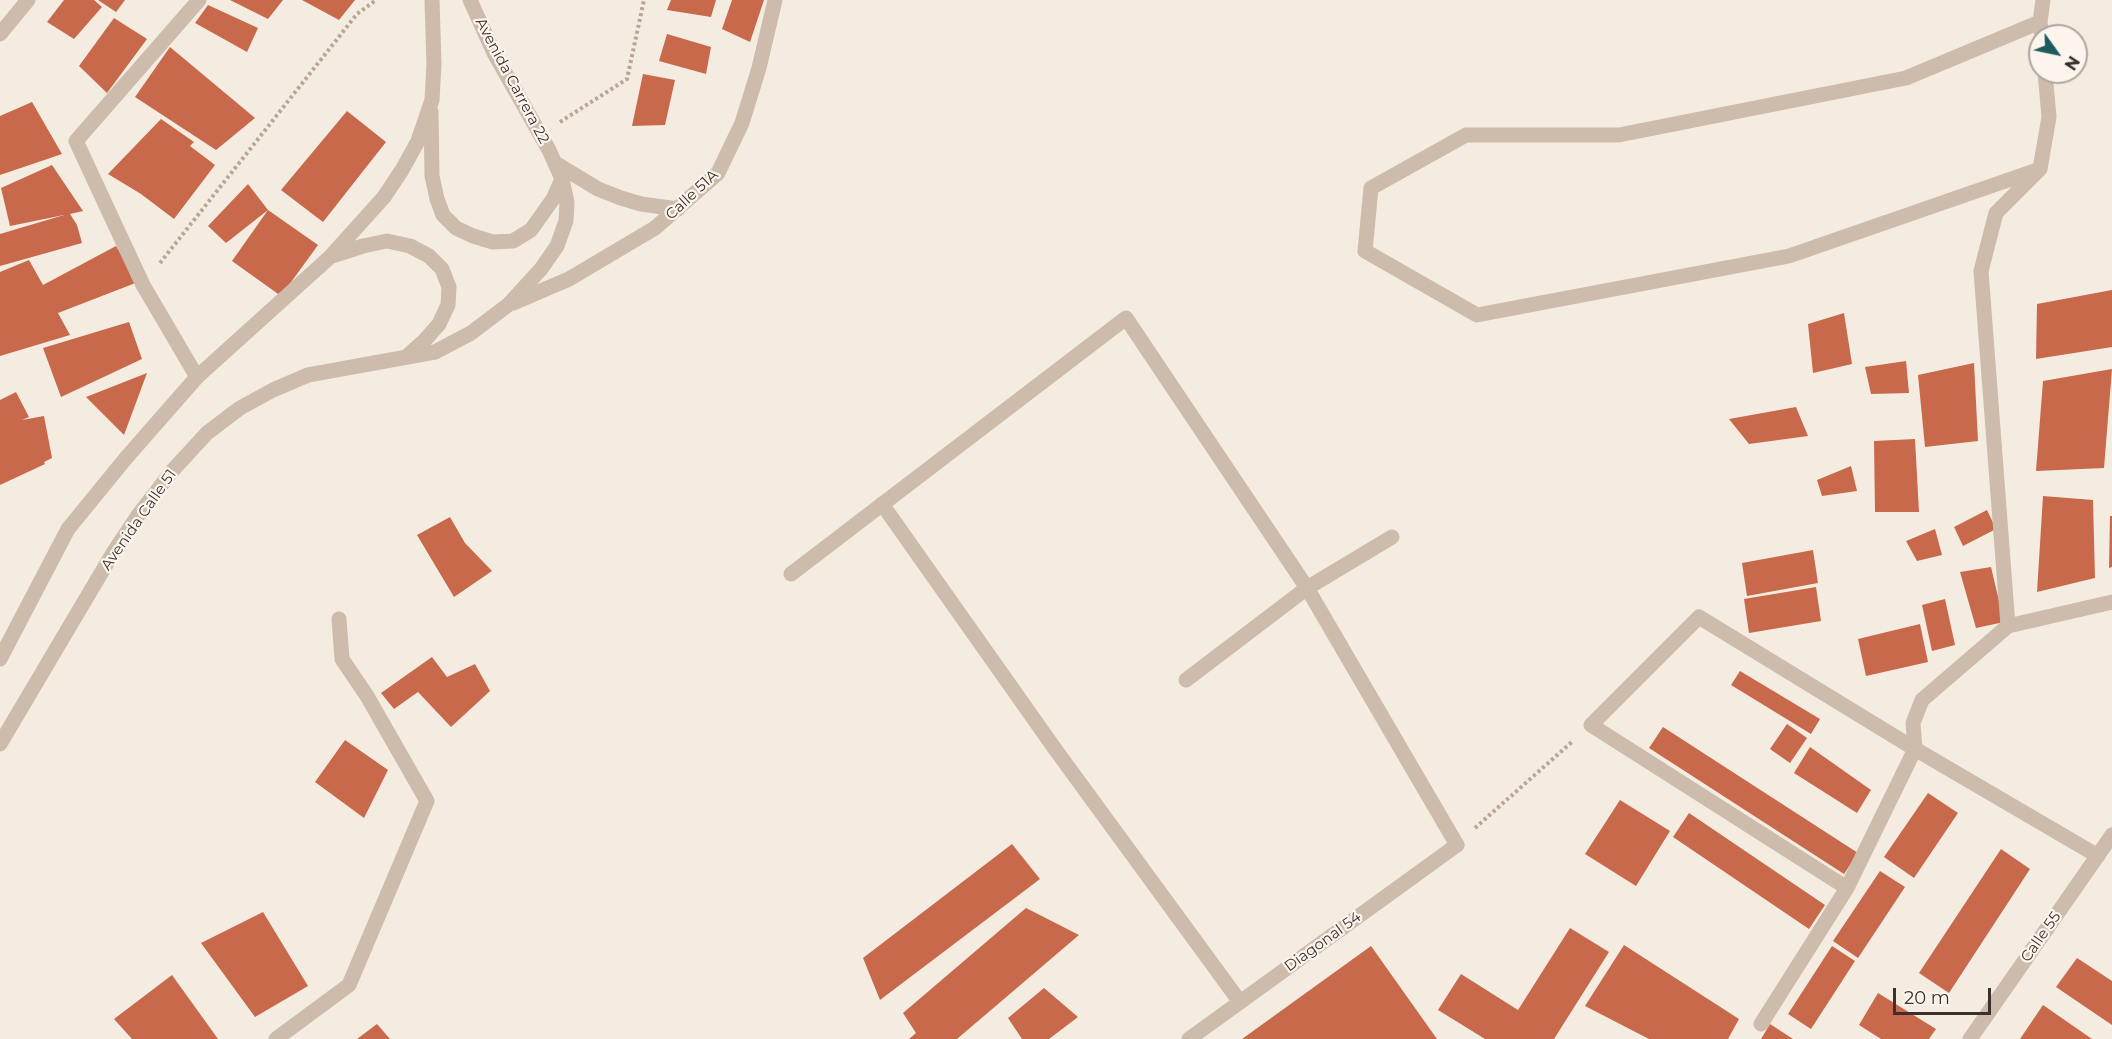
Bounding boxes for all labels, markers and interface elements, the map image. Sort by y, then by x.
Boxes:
street label: Avenida Carrera 22 [471,15,553,147]
north arrow [2028,24,2088,84]
text: N [2060,52,2083,74]
street label: Calle 51A [662,166,722,224]
street label: Avenida Calle 51 [98,466,180,574]
street label: Diagonal 54 [1281,908,1365,976]
street label: Calle 55 [2017,908,2065,966]
scale bar [1896,976,1994,1014]
text: 20 m [1904,987,1950,1009]

